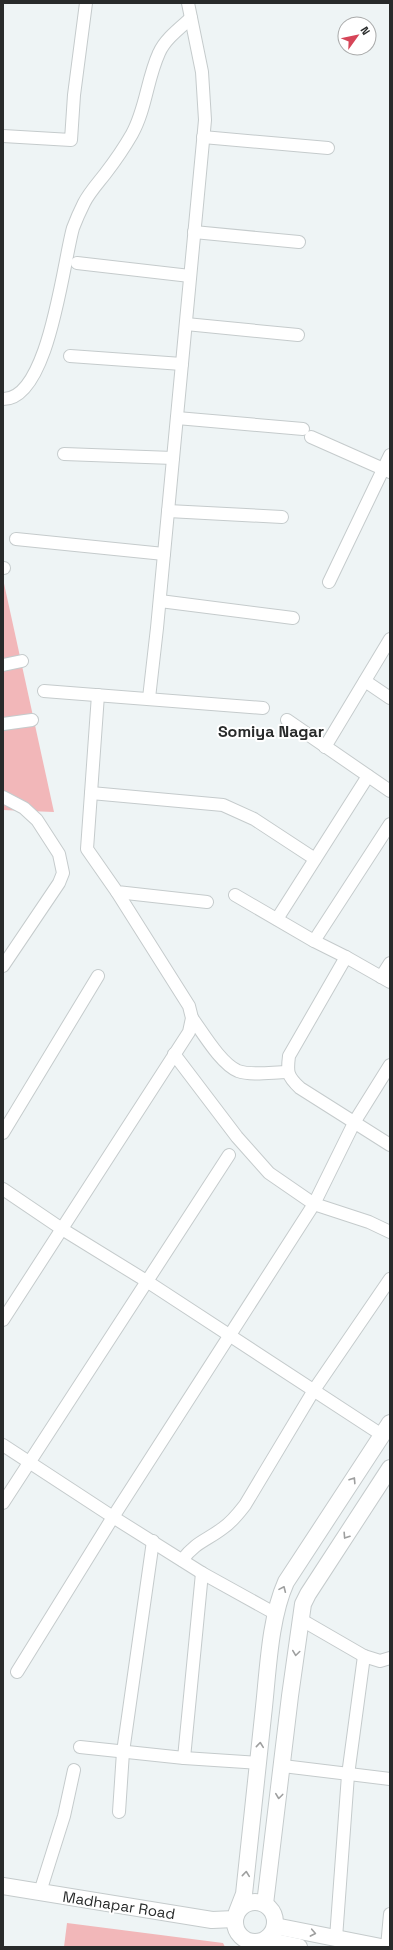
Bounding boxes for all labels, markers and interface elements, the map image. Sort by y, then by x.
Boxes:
north arrow [337,16,377,56]
text: N [358,24,373,37]
district label: Somiya Nagar [218,721,324,742]
one-way arrow [348,1477,355,1484]
one-way arrow [343,1532,351,1539]
one-way arrow [278,1586,286,1593]
one-way arrow [292,1650,301,1656]
one-way arrow [256,1742,265,1748]
one-way arrow [275,1793,284,1799]
one-way arrow [241,1871,250,1877]
street label: Madhapar Road [61,1887,177,1923]
one-way arrow [310,1929,317,1937]

